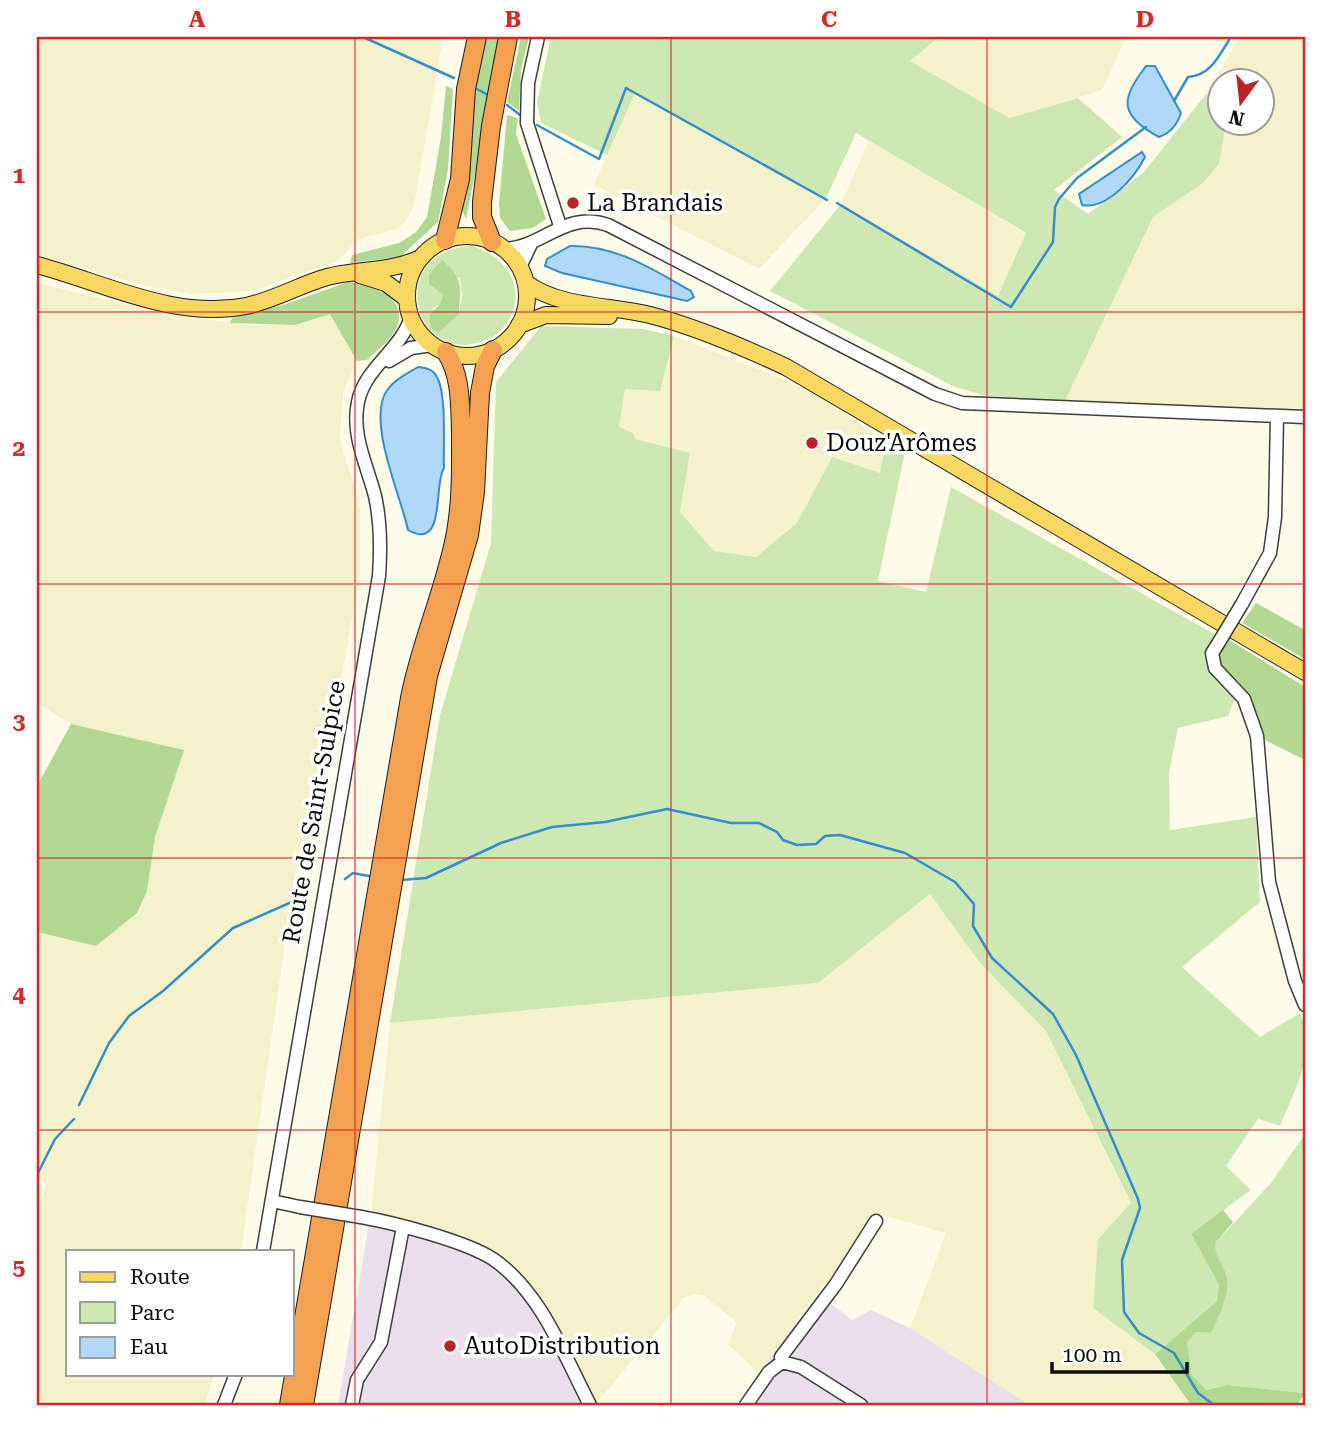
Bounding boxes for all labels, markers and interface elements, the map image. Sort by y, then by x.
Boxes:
text: A [189,6,206,33]
text: B [505,6,521,33]
text: C [821,6,837,33]
text: D [1136,6,1154,33]
north arrow [1206,66,1276,136]
text: N [1226,105,1247,131]
text: 1 [13,162,26,189]
place label: La Brandais [587,189,723,217]
marker: La Brandais [565,195,581,211]
place label: Douz'Arômes [826,429,977,457]
text: 2 [13,435,25,462]
marker: Douz'Arômes [804,435,820,451]
street label: Route de Saint-Sulpice [277,678,351,946]
text: 3 [13,708,26,735]
text: 4 [13,981,26,1008]
legend [66,1250,294,1376]
text: 5 [13,1254,26,1281]
text: Route [130,1265,189,1289]
text: Parc [130,1301,175,1325]
scale bar [1052,1330,1186,1374]
place label: AutoDistribution [464,1332,660,1360]
text: Eau [130,1335,168,1359]
marker: AutoDistribution [442,1338,458,1354]
text: 100 m [1062,1343,1122,1367]

